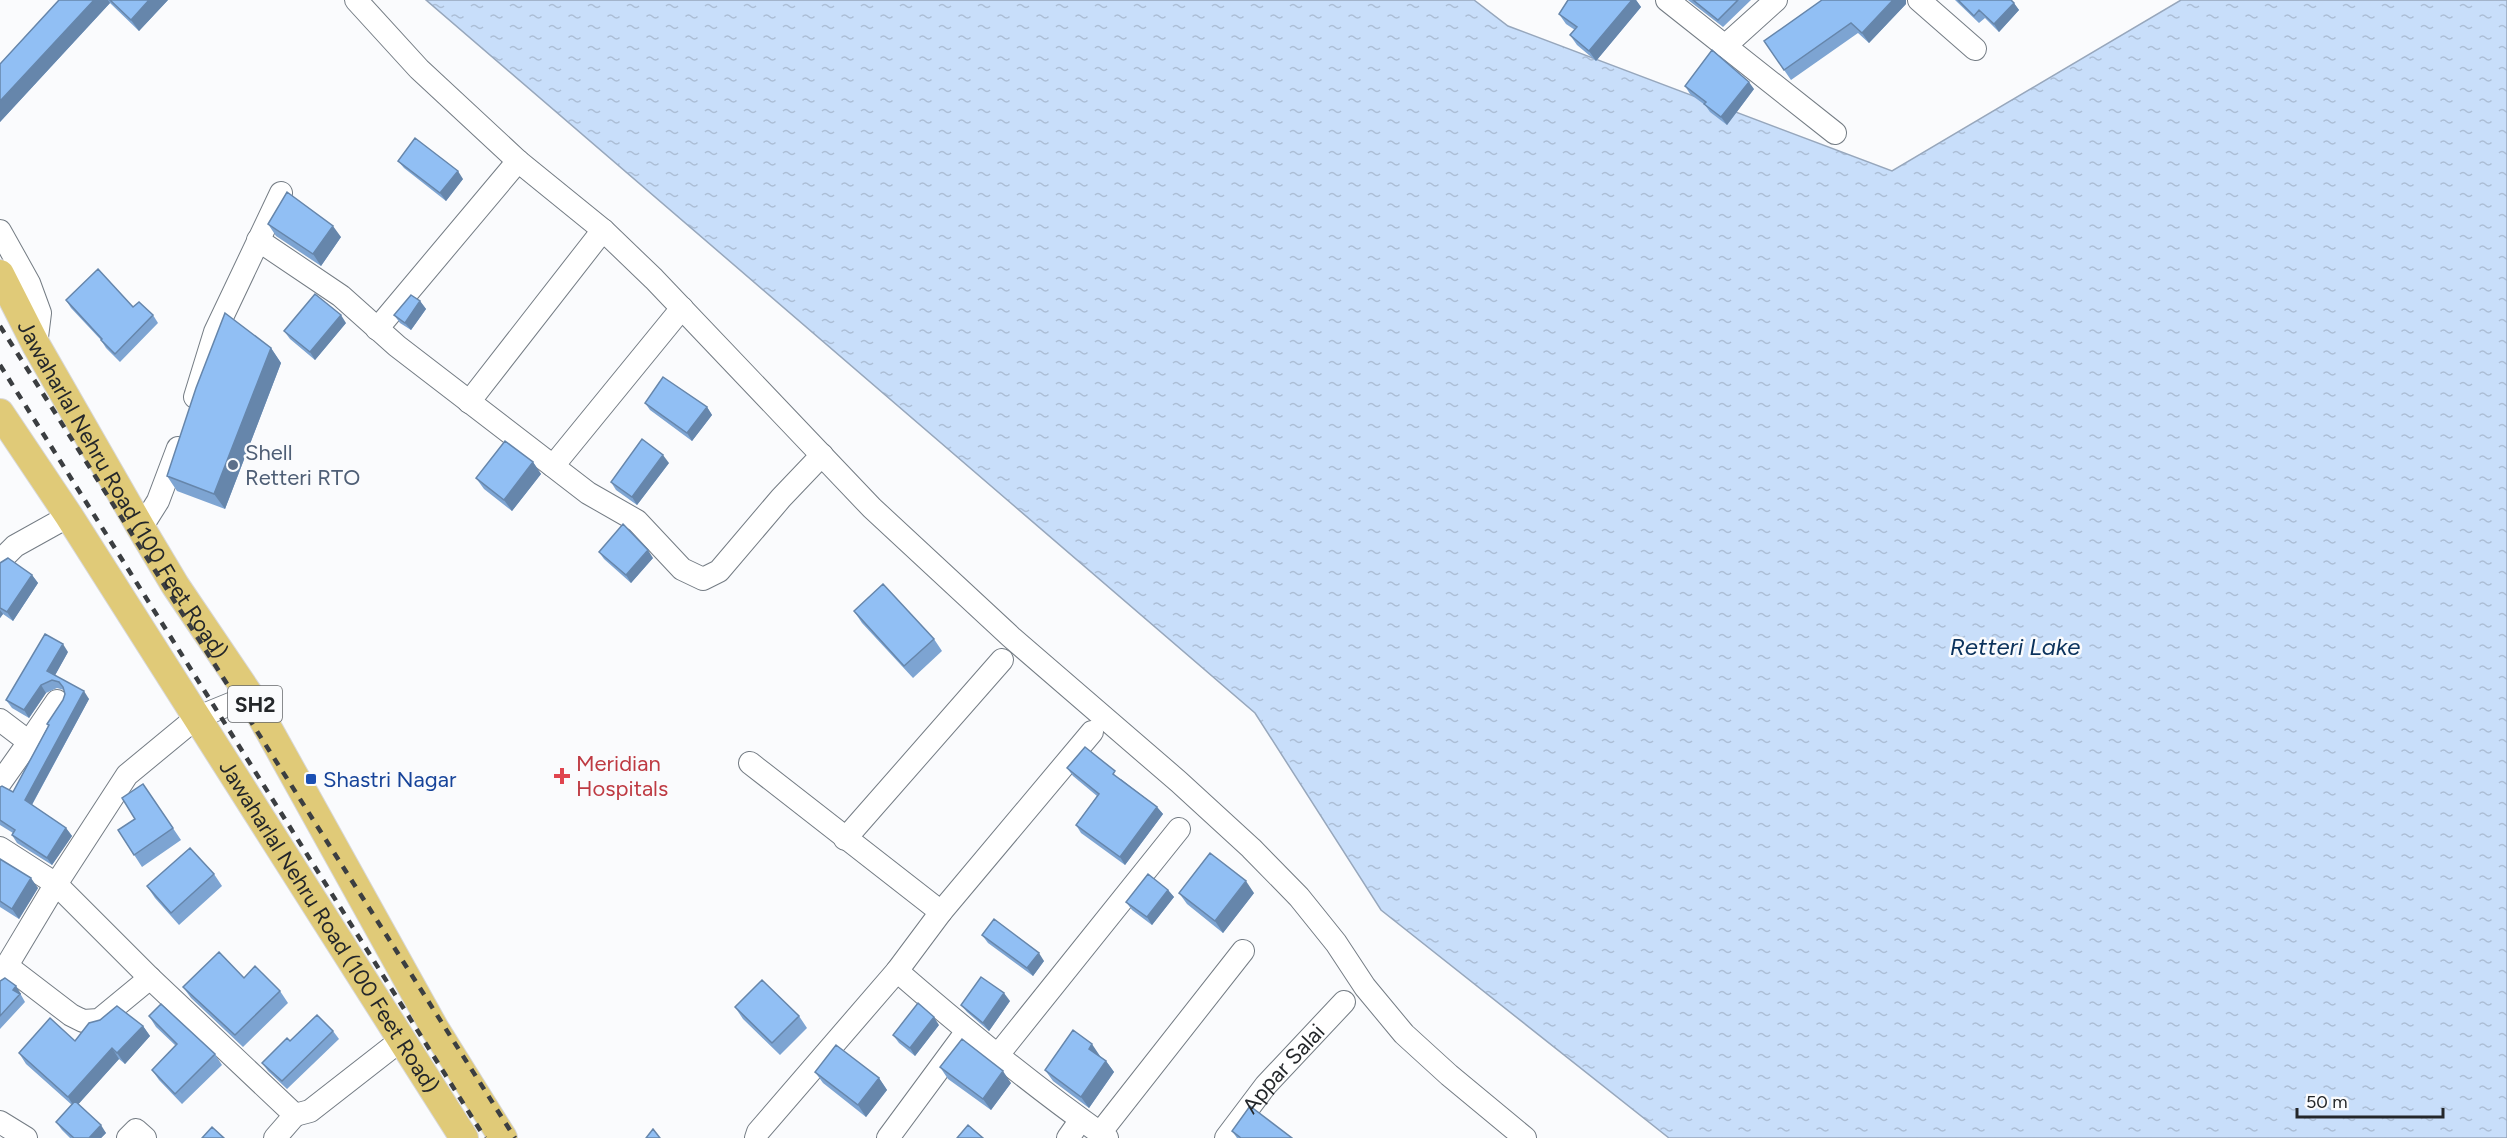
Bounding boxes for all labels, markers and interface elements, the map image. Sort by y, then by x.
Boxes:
street label: Jawaharlal Nehru Road (100 Feet Road) [12,316,234,663]
place label: Shell Retteri RTO [245,439,360,491]
marker: Shell Retteri RTO [226,458,240,472]
water label: Retteri Lake [1950,632,2080,661]
road number: SH2 [228,686,282,722]
place label: Meridian Hospitals [576,750,668,802]
street label: Jawaharlal Nehru Road (100 Feet Road) [214,755,445,1098]
place label: Shastri Nagar [323,766,457,793]
marker: Meridian Hospitals [553,767,571,785]
marker: Shastri Nagar [304,772,318,786]
street label: Appar Salai [1236,1018,1330,1119]
scale bar [2297,1081,2442,1119]
text: 50 m [2306,1091,2348,1113]

